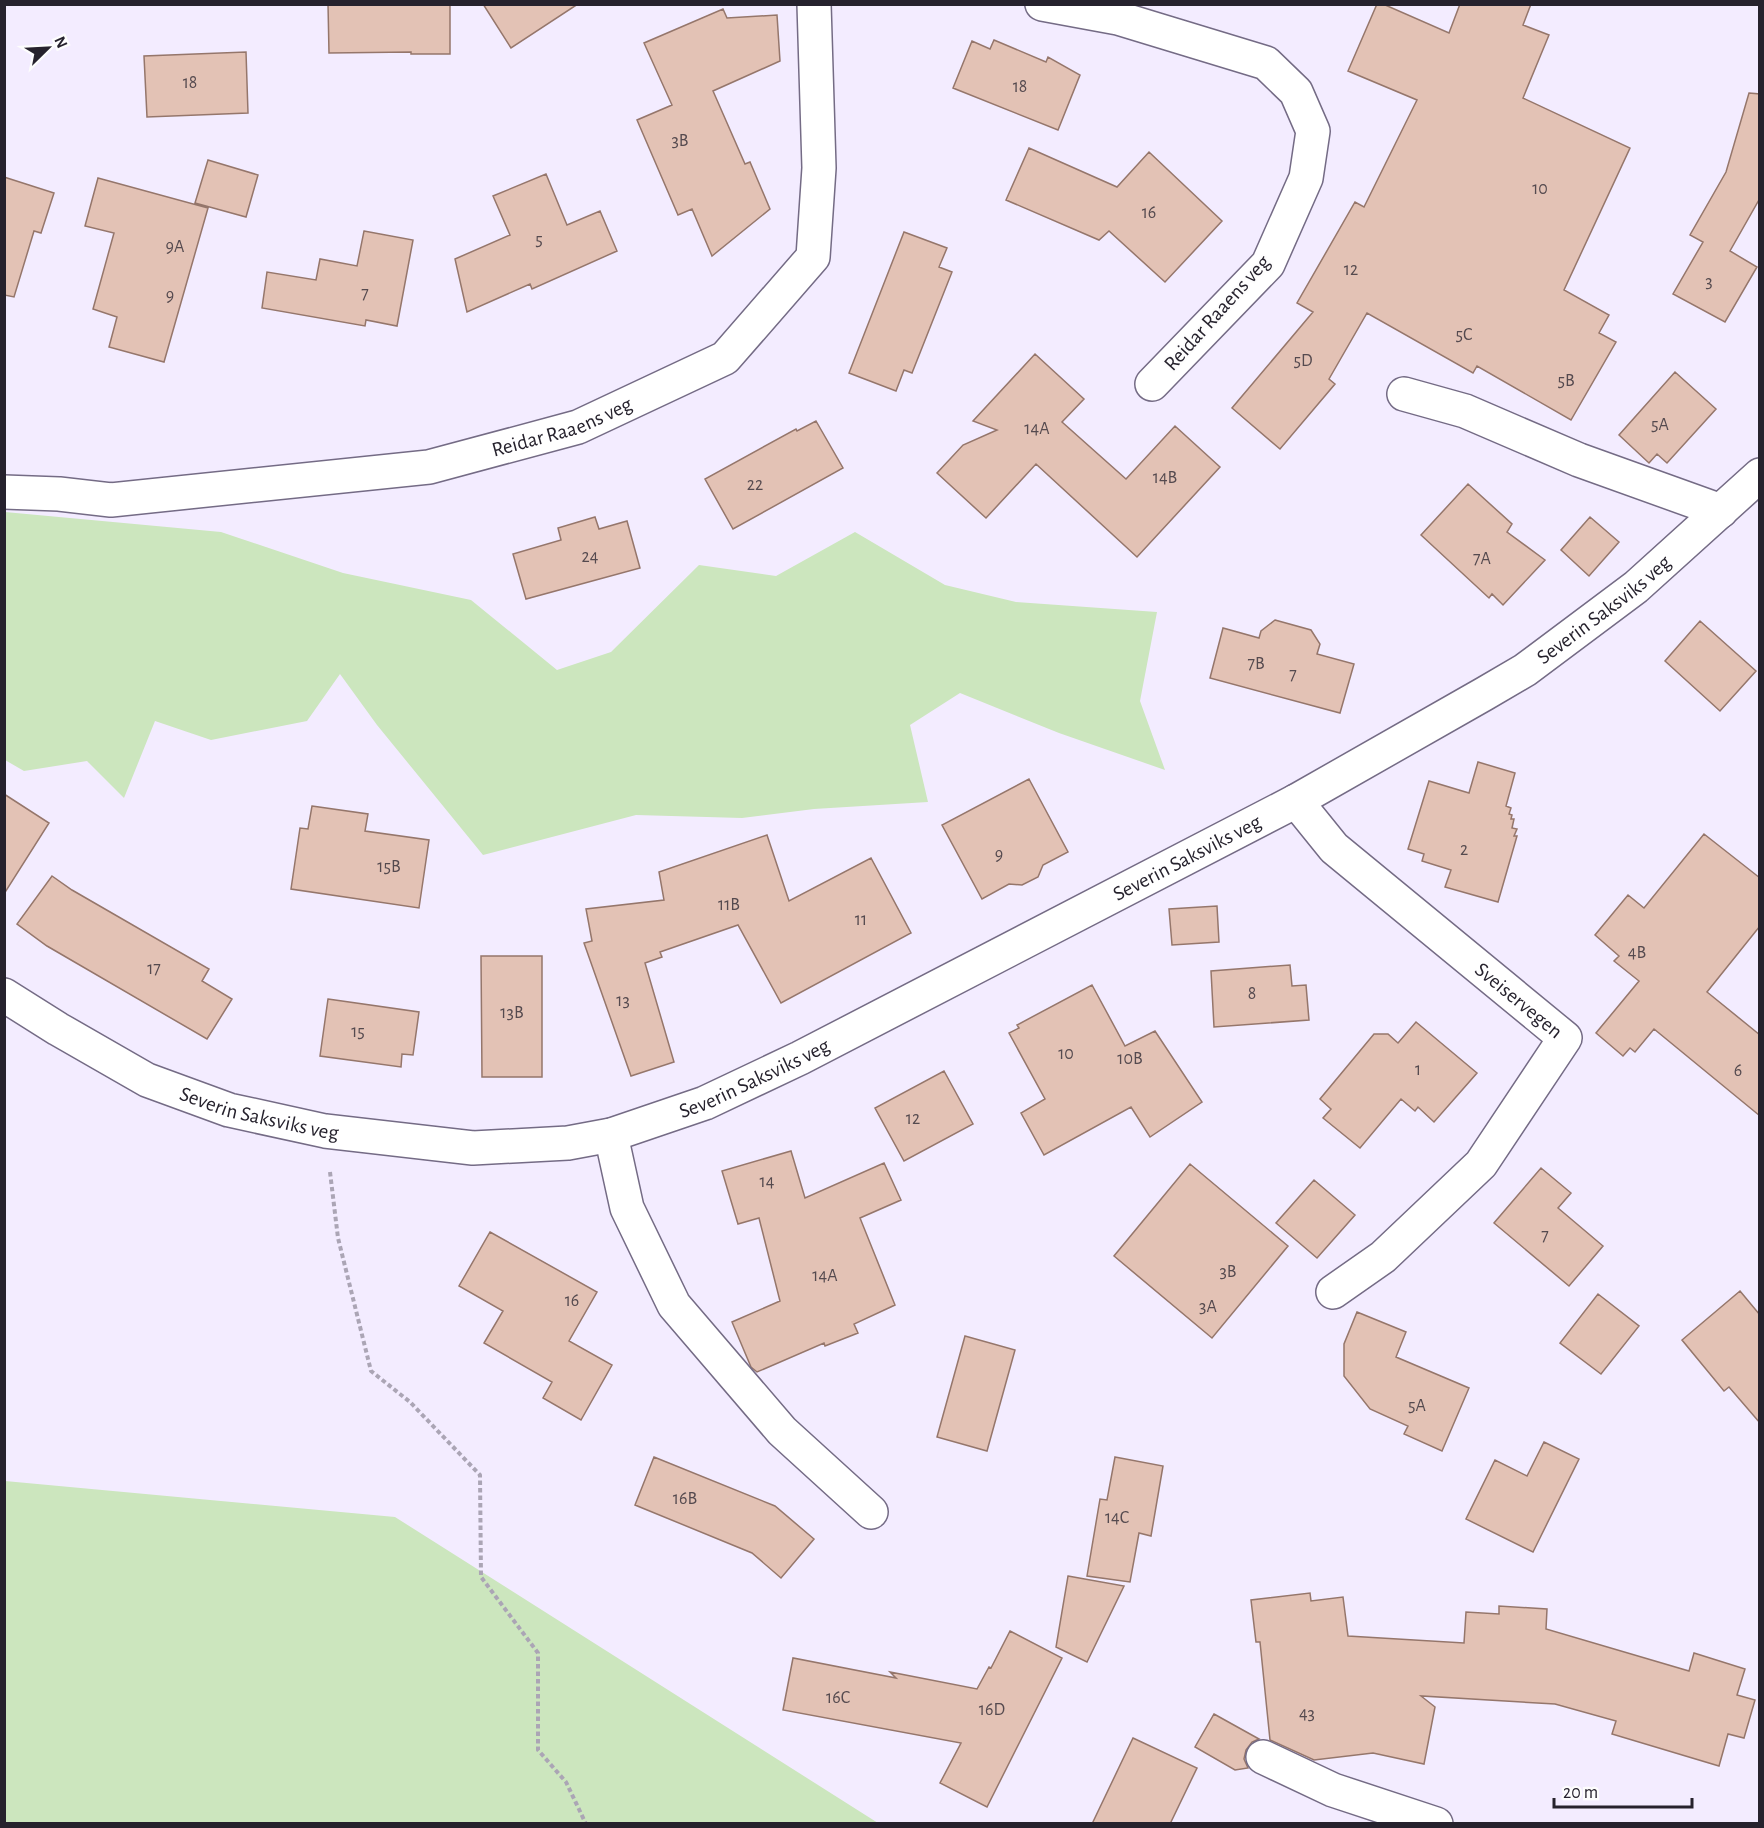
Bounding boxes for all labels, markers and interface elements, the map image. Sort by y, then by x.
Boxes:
north arrow [18,18,78,78]
text: N [51,34,70,51]
house number: 18 [183,74,197,92]
house number: 18 [1013,78,1027,96]
house number: 3B [671,132,689,150]
house number: 10 [1532,180,1548,198]
house number: 16 [1142,204,1156,222]
house number: 5 [535,231,543,249]
house number: 9A [166,238,185,256]
street label: Reidar Raaens veg [1160,251,1274,375]
house number: 12 [1344,261,1358,279]
house number: 3 [1705,273,1713,291]
house number: 7 [361,285,369,303]
house number: 9 [166,287,174,305]
house number: 5C [1456,326,1472,344]
house number: 5D [1293,352,1313,370]
house number: 5B [1557,372,1575,390]
street label: Reidar Raaens veg [489,392,636,460]
house number: 5A [1651,416,1670,434]
house number: 14A [1024,420,1050,438]
house number: 14B [1153,469,1177,487]
house number: 22 [747,476,763,494]
house number: 24 [582,548,599,566]
house number: 7A [1473,550,1492,568]
street label: Severin Saksviks veg [1533,550,1675,668]
house number: 7B [1247,655,1265,673]
house number: 7 [1289,666,1297,684]
street label: Severin Saksviks veg [1110,810,1265,904]
house number: 2 [1460,841,1468,859]
house number: 9 [995,846,1003,864]
house number: 15B [377,858,401,876]
house number: 11B [718,896,740,914]
house number: 11 [855,911,867,929]
house number: 4B [1628,944,1646,962]
street label: Sveiservegen [1471,958,1567,1042]
house number: 17 [147,960,161,978]
house number: 8 [1248,985,1256,1003]
house number: 13 [616,992,630,1010]
house number: 13B [500,1004,524,1022]
house number: 15 [351,1023,365,1041]
street label: Severin Saksviks veg [676,1034,833,1122]
house number: 10 [1058,1045,1074,1063]
house number: 10B [1117,1050,1143,1068]
house number: 1 [1415,1061,1421,1079]
house number: 6 [1734,1062,1742,1080]
street label: Severin Saksviks veg [177,1082,341,1143]
house number: 12 [906,1110,920,1128]
house number: 14 [760,1173,775,1191]
house number: 7 [1541,1227,1549,1245]
house number: 3B [1219,1263,1237,1281]
house number: 14A [812,1267,838,1285]
house number: 16 [565,1292,579,1310]
house number: 3A [1199,1298,1218,1316]
house number: 5A [1408,1397,1427,1415]
house number: 16B [673,1490,697,1508]
house number: 14C [1105,1509,1129,1527]
house number: 16C [826,1689,850,1707]
house number: 16D [979,1701,1005,1719]
house number: 43 [1299,1705,1315,1723]
scale bar [1554,1771,1692,1809]
text: 20 m [1563,1784,1598,1802]

